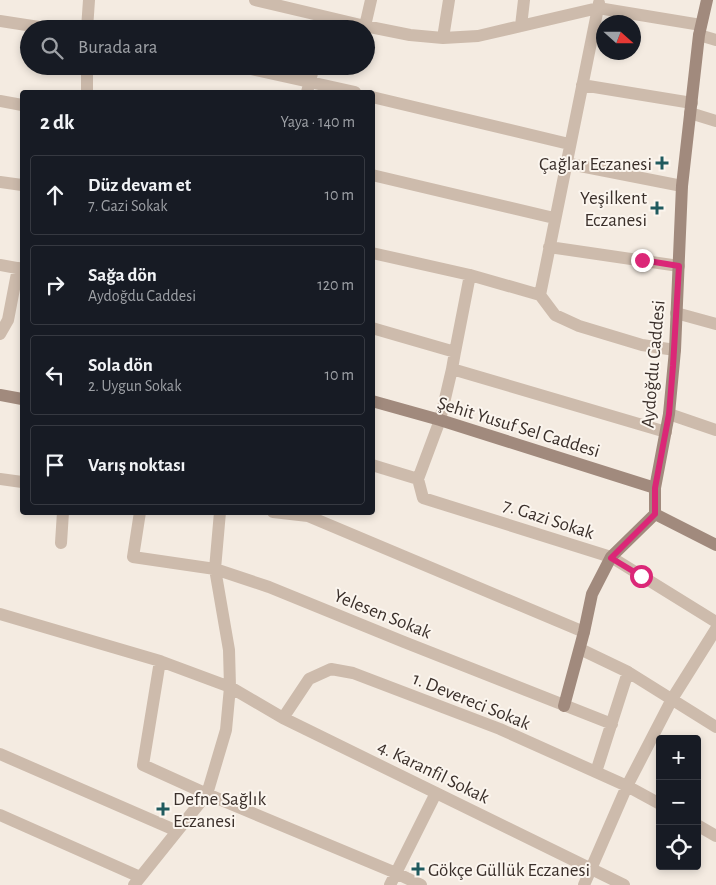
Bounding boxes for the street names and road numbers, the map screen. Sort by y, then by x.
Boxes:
street label: Aydoğdu Caddesi [638,299,669,429]
street label: Şehit Yusuf Sel Caddesi [435,394,602,461]
street label: 7. Gazi Sokak [501,496,597,543]
street label: Yelesen Sokak [331,586,434,643]
street label: 1. Devereci Sokak [410,669,533,734]
street label: 4. Karanfil Sokak [375,737,492,808]

